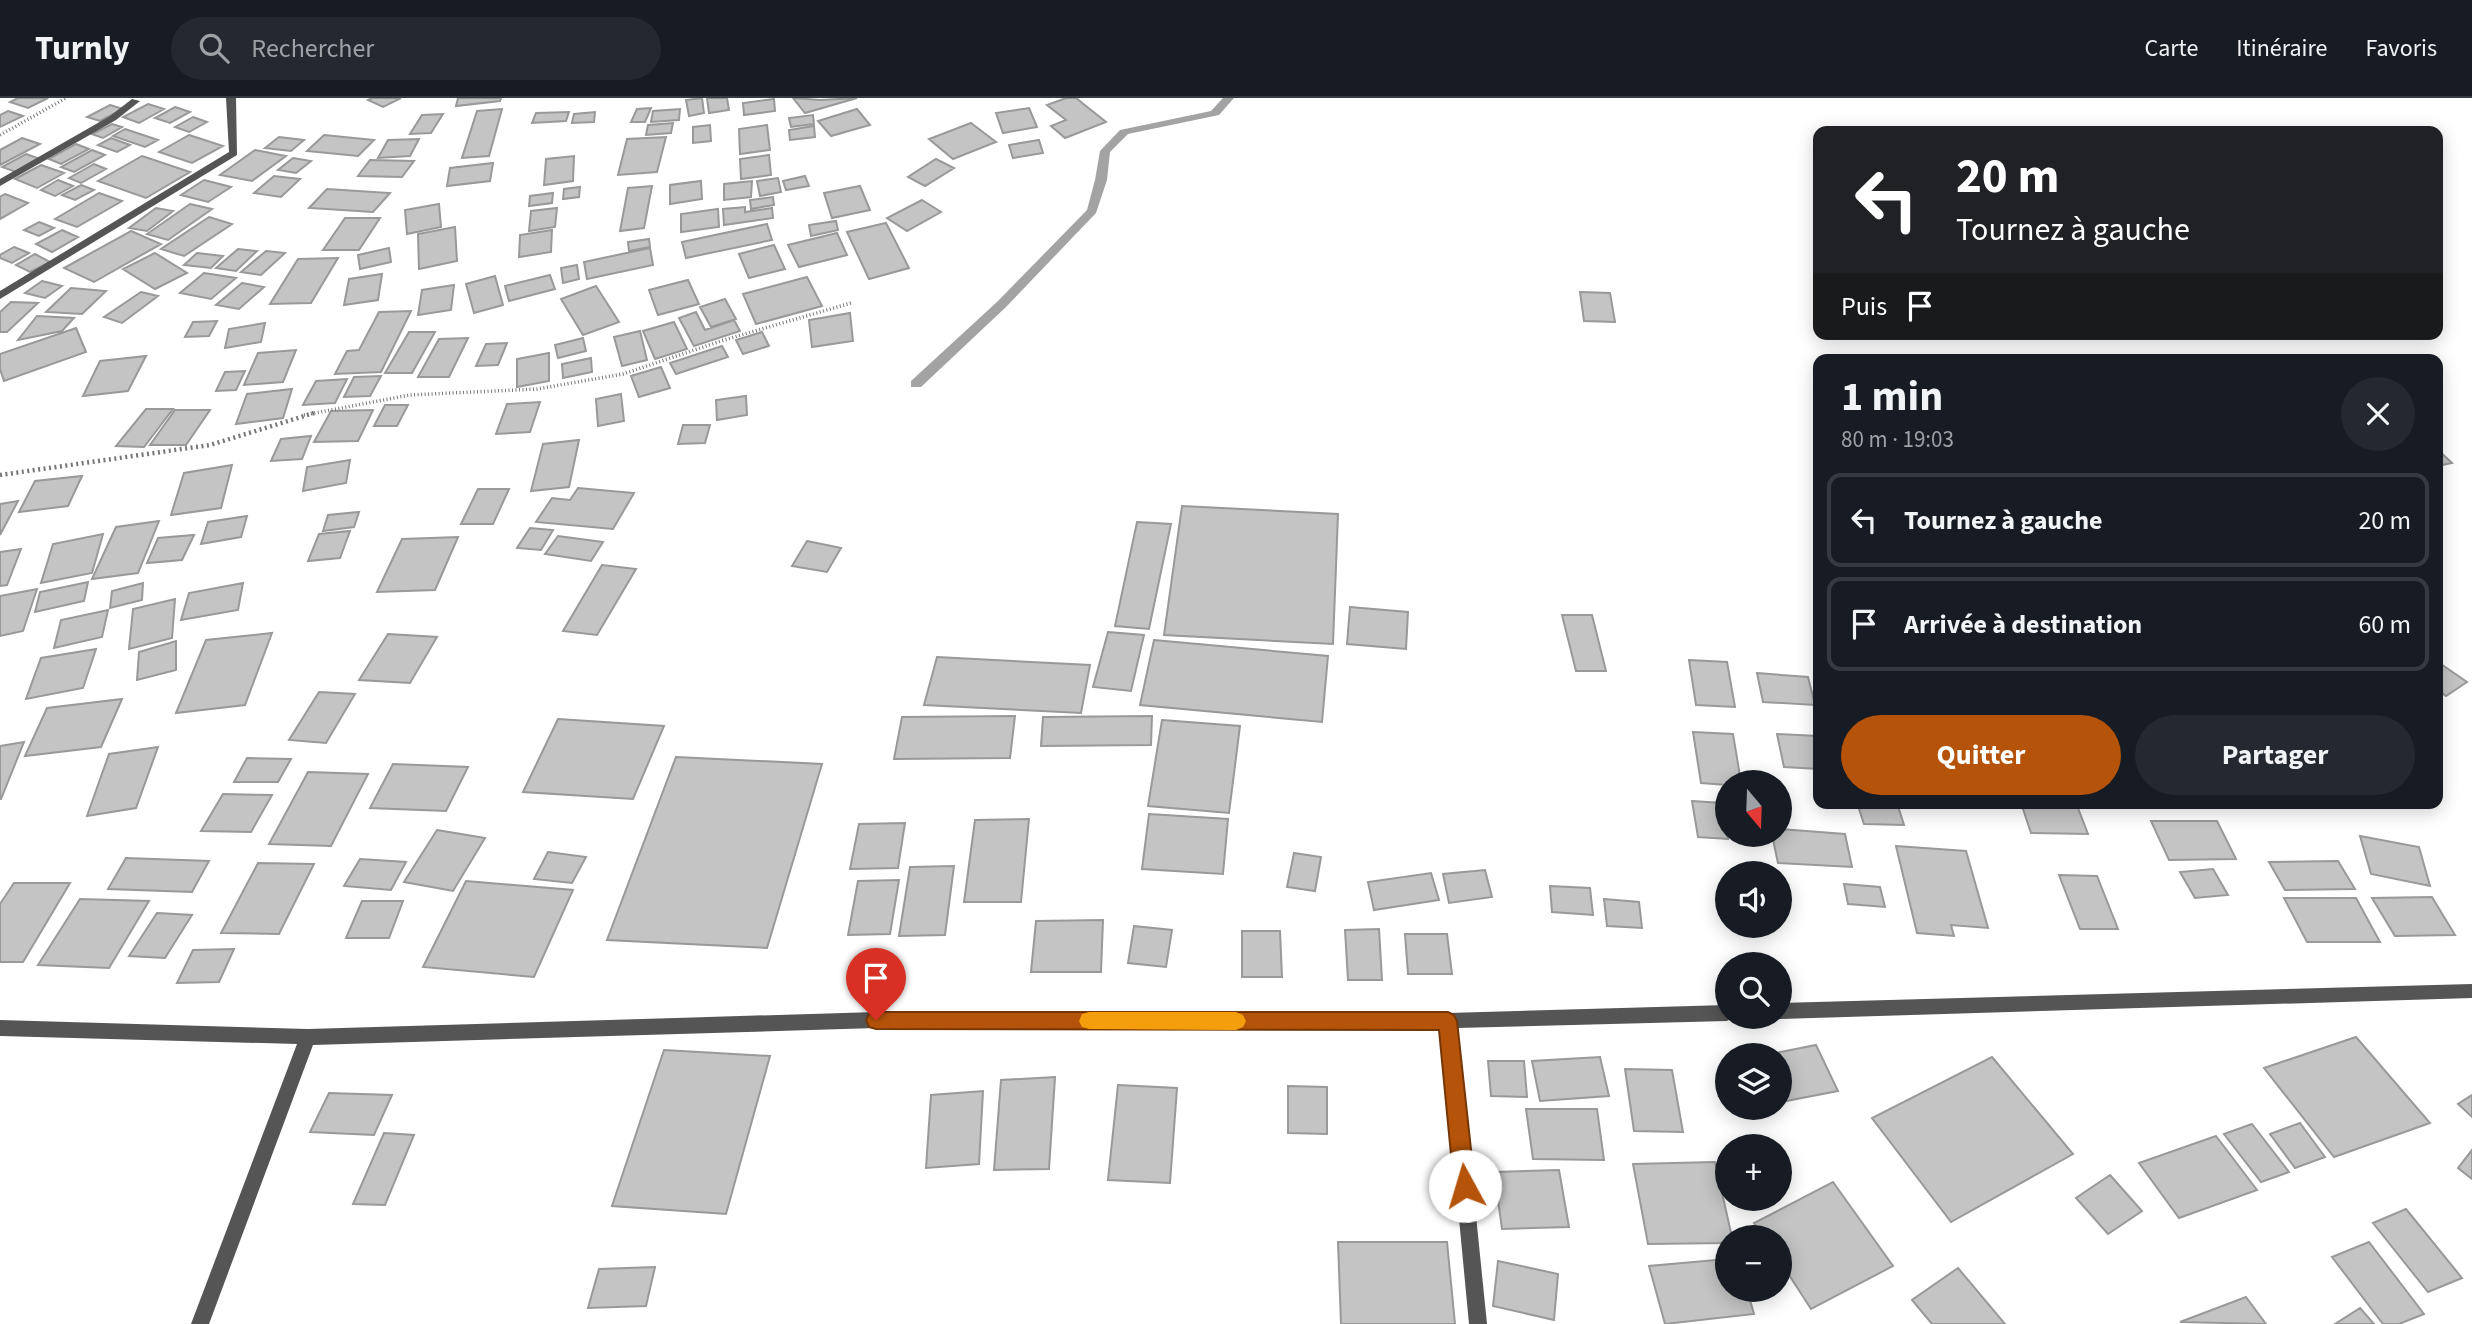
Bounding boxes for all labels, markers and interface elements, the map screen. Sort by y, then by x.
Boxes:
search box [171,17,661,80]
text: Turnly [35,25,129,72]
icon: search [195,29,233,67]
text: Rechercher [251,30,374,67]
text: Carte [2144,31,2198,66]
text: Itinéraire [2236,31,2327,66]
text: Favoris [2365,31,2437,66]
text: 20 m [1956,142,2060,212]
icon: left [1841,154,1932,245]
text: Tournez à gauche [1956,207,2190,253]
icon: arrive [1901,287,1939,325]
text: Puis [1841,288,1887,325]
text: 1 min [1841,367,1943,427]
button: close [2341,377,2415,451]
text: 80 m · 19:03 [1841,423,1954,456]
icon: left [1845,501,1883,539]
text: Tournez à gauche [1904,502,2103,539]
text: 20 m [2358,502,2411,539]
icon: arrive [1845,605,1883,643]
text: Arrivée à destination [1904,606,2142,643]
text: 60 m [2358,606,2411,643]
button: Quitter [1841,715,2121,795]
button: Partager [2135,715,2415,795]
north arrow [1715,770,1792,847]
map controls [1715,770,1792,1302]
button: sound [1715,861,1792,938]
pin [846,948,906,1020]
button: search [1715,952,1792,1029]
icon: arrive [857,959,895,997]
button: layers [1715,1043,1792,1120]
button: + [1715,1134,1792,1211]
position arrow [1428,1149,1502,1223]
button: − [1715,1225,1792,1302]

